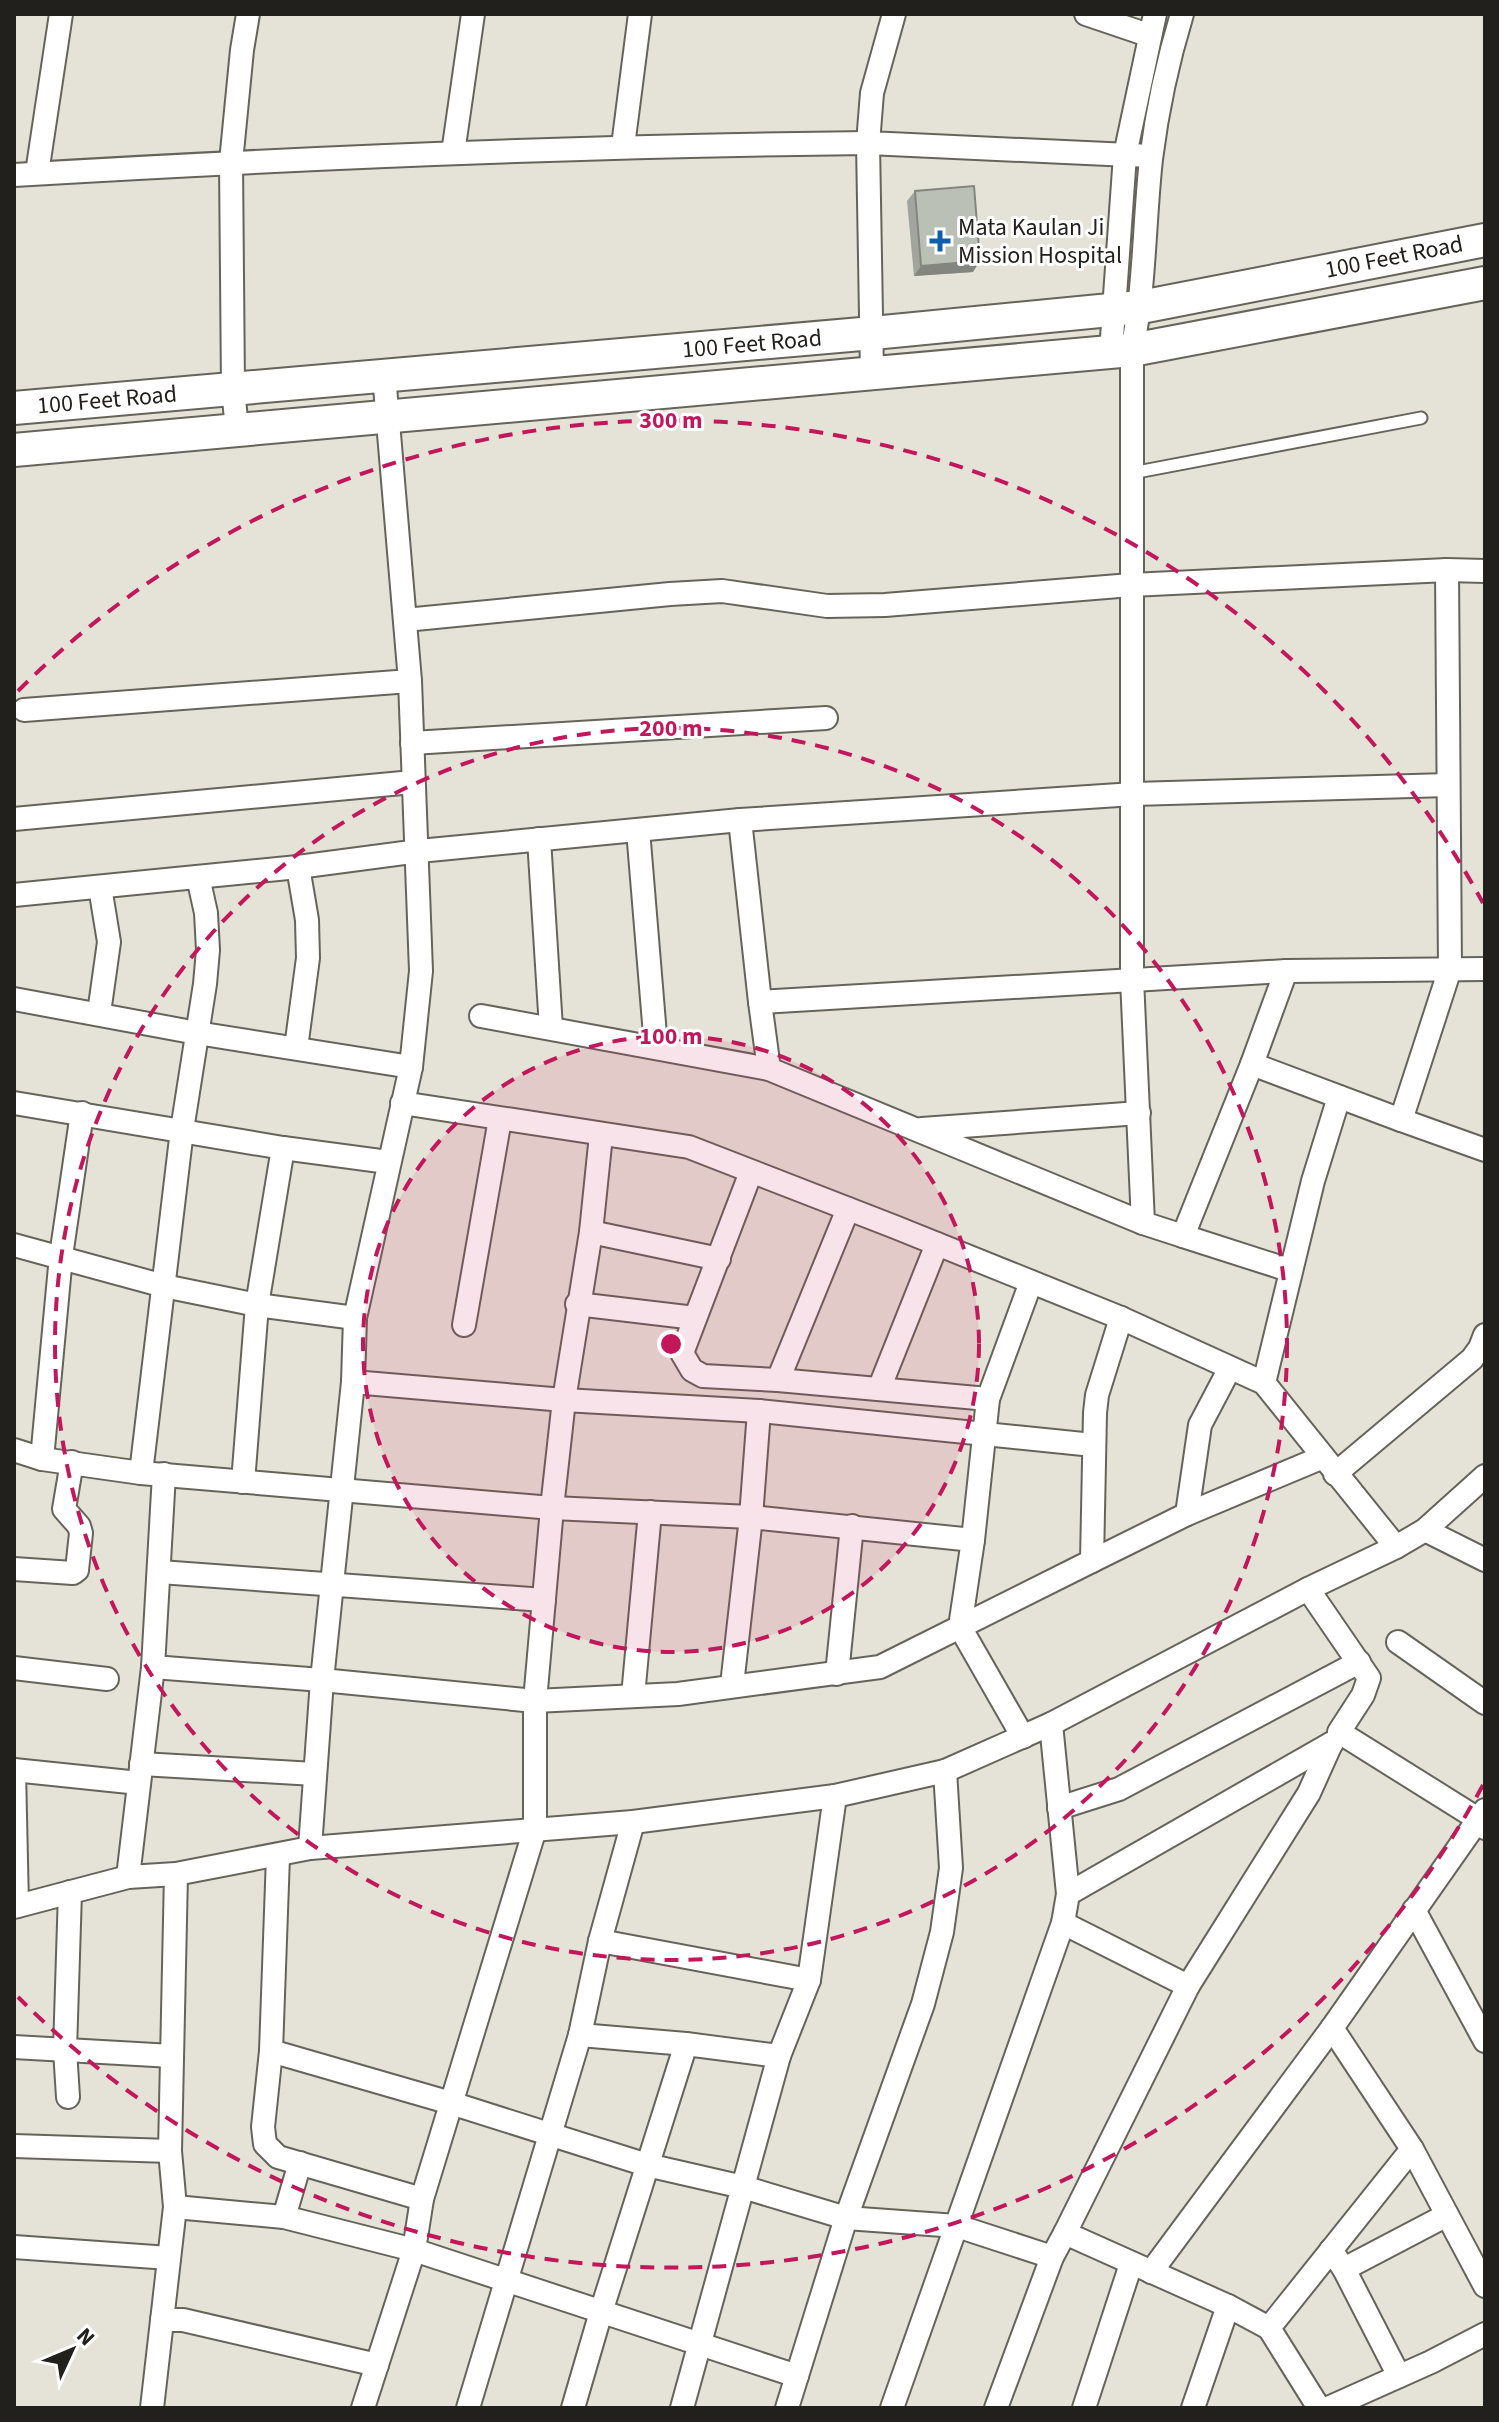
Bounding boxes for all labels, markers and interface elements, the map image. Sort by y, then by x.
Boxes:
place label: Mata Kaulan Ji Mission Hospital [958,210,1122,273]
street label: 100 Feet Road [1322,226,1466,288]
marker: Mata Kaulan Ji Mission Hospital [929,230,951,252]
street label: 100 Feet Road [681,320,823,368]
street label: 100 Feet Road [36,376,178,424]
text: 300 m [639,403,703,438]
text: 200 m [639,711,703,746]
text: 100 m [639,1019,703,1054]
centre of rings [657,1330,685,1358]
north arrow [32,2310,112,2390]
text: N [69,2320,102,2353]

